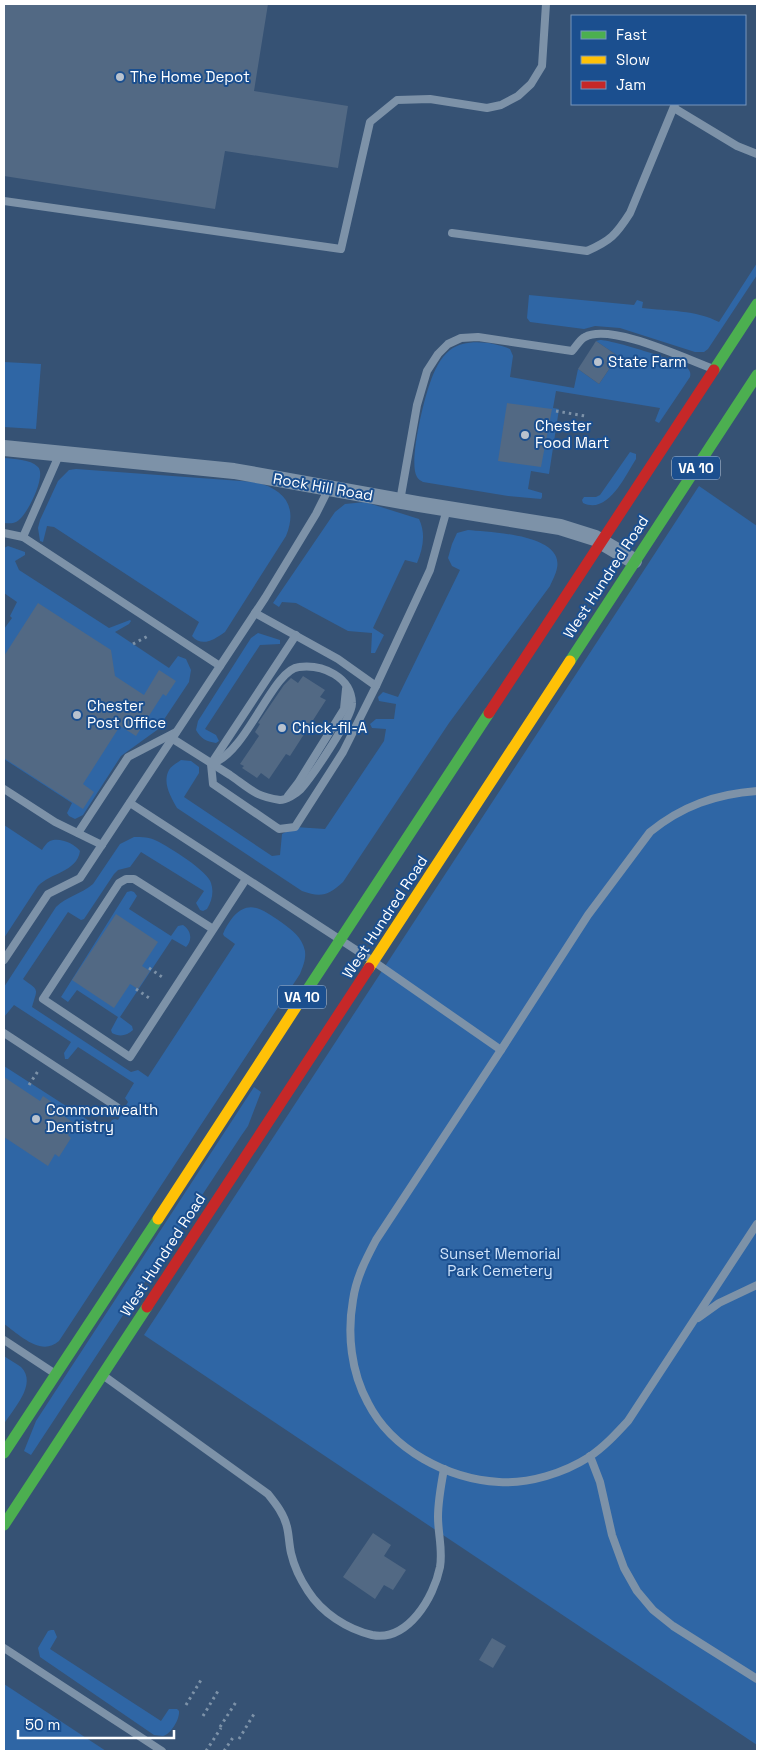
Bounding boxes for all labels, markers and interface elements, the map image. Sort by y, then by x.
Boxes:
legend [571,15,746,105]
text: Fast [616,25,647,44]
text: Slow [616,50,650,69]
place label: The Home Depot [130,67,250,86]
marker: The Home Depot [114,71,126,83]
text: Jam [616,75,646,94]
place label: State Farm [608,352,687,371]
marker: State Farm [592,356,604,368]
place label: Chester Food Mart [535,416,609,452]
marker: Chester Food Mart [519,429,531,441]
road number: VA 10 [672,456,720,479]
street label: Rock Hill Road [272,468,375,505]
street label: West Hundred Road [559,512,652,642]
place label: Chester Post Office [87,696,166,732]
marker: Chester Post Office [71,709,83,721]
place label: Chick-fil-A [292,718,368,737]
marker: Chick-fil-A [276,722,288,734]
street label: West Hundred Road [338,852,431,982]
road number: VA 10 [278,986,326,1009]
place label: Commonwealth Dentistry [46,1100,158,1136]
marker: Commonwealth Dentistry [30,1113,42,1125]
street label: West Hundred Road [116,1190,209,1320]
park label: Sunset Memorial Park Cemetery [440,1244,560,1280]
scale bar [18,1708,174,1740]
text: 50 m [25,1715,60,1734]

